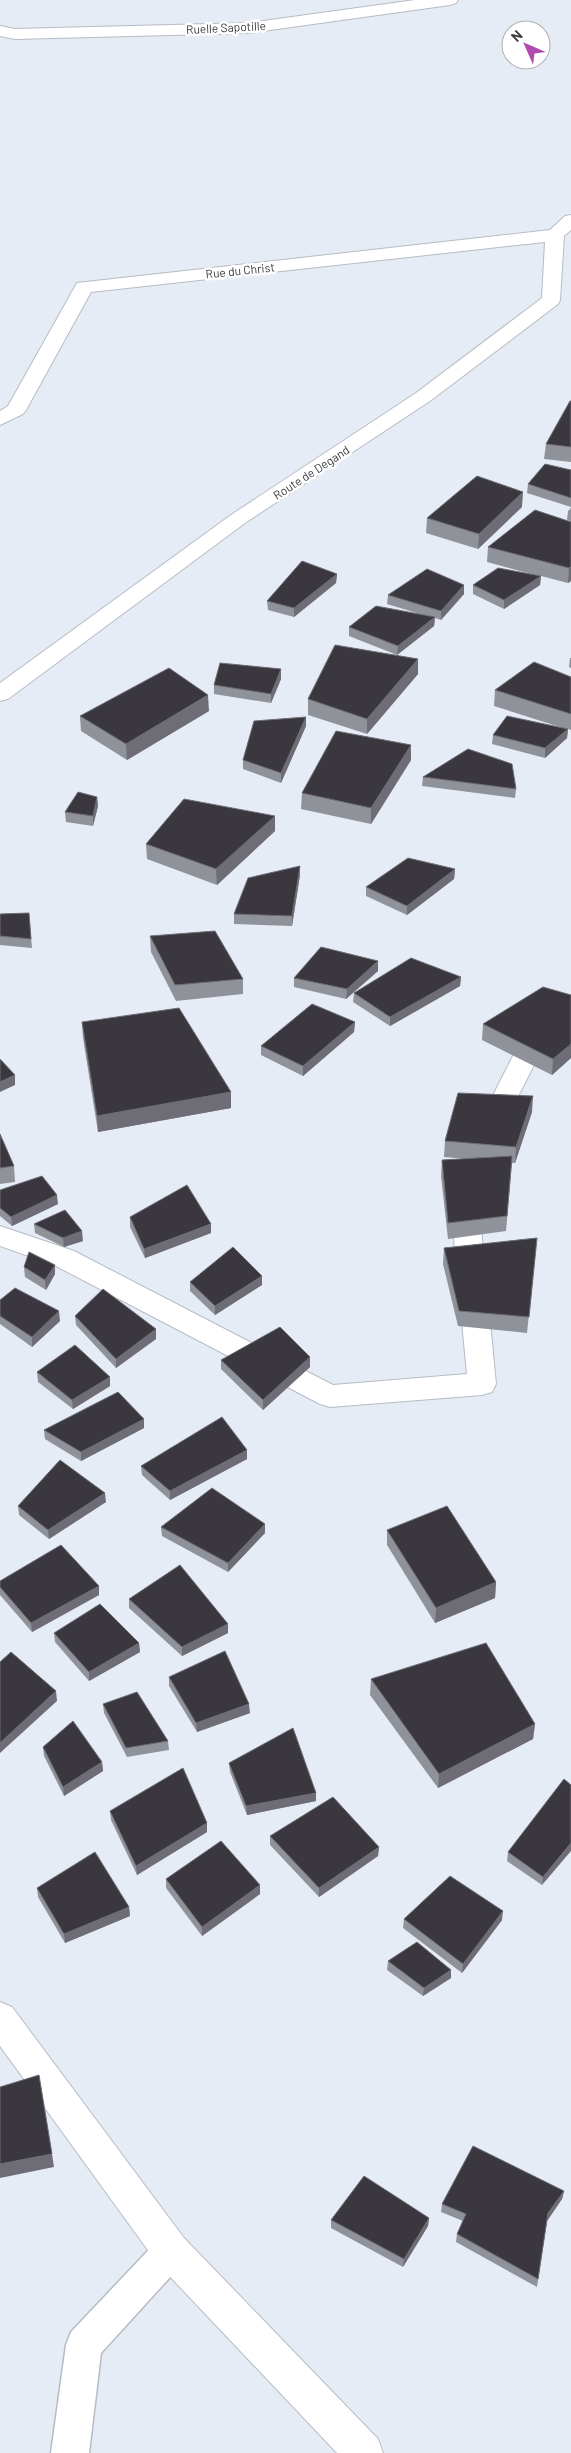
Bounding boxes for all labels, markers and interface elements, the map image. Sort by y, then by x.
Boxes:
street label: Ruelle Sapotille [186,18,266,36]
north arrow [501,20,551,70]
text: N [507,26,526,45]
street label: Rue du Christ [205,259,275,281]
street label: Route de Degand [270,442,352,502]

